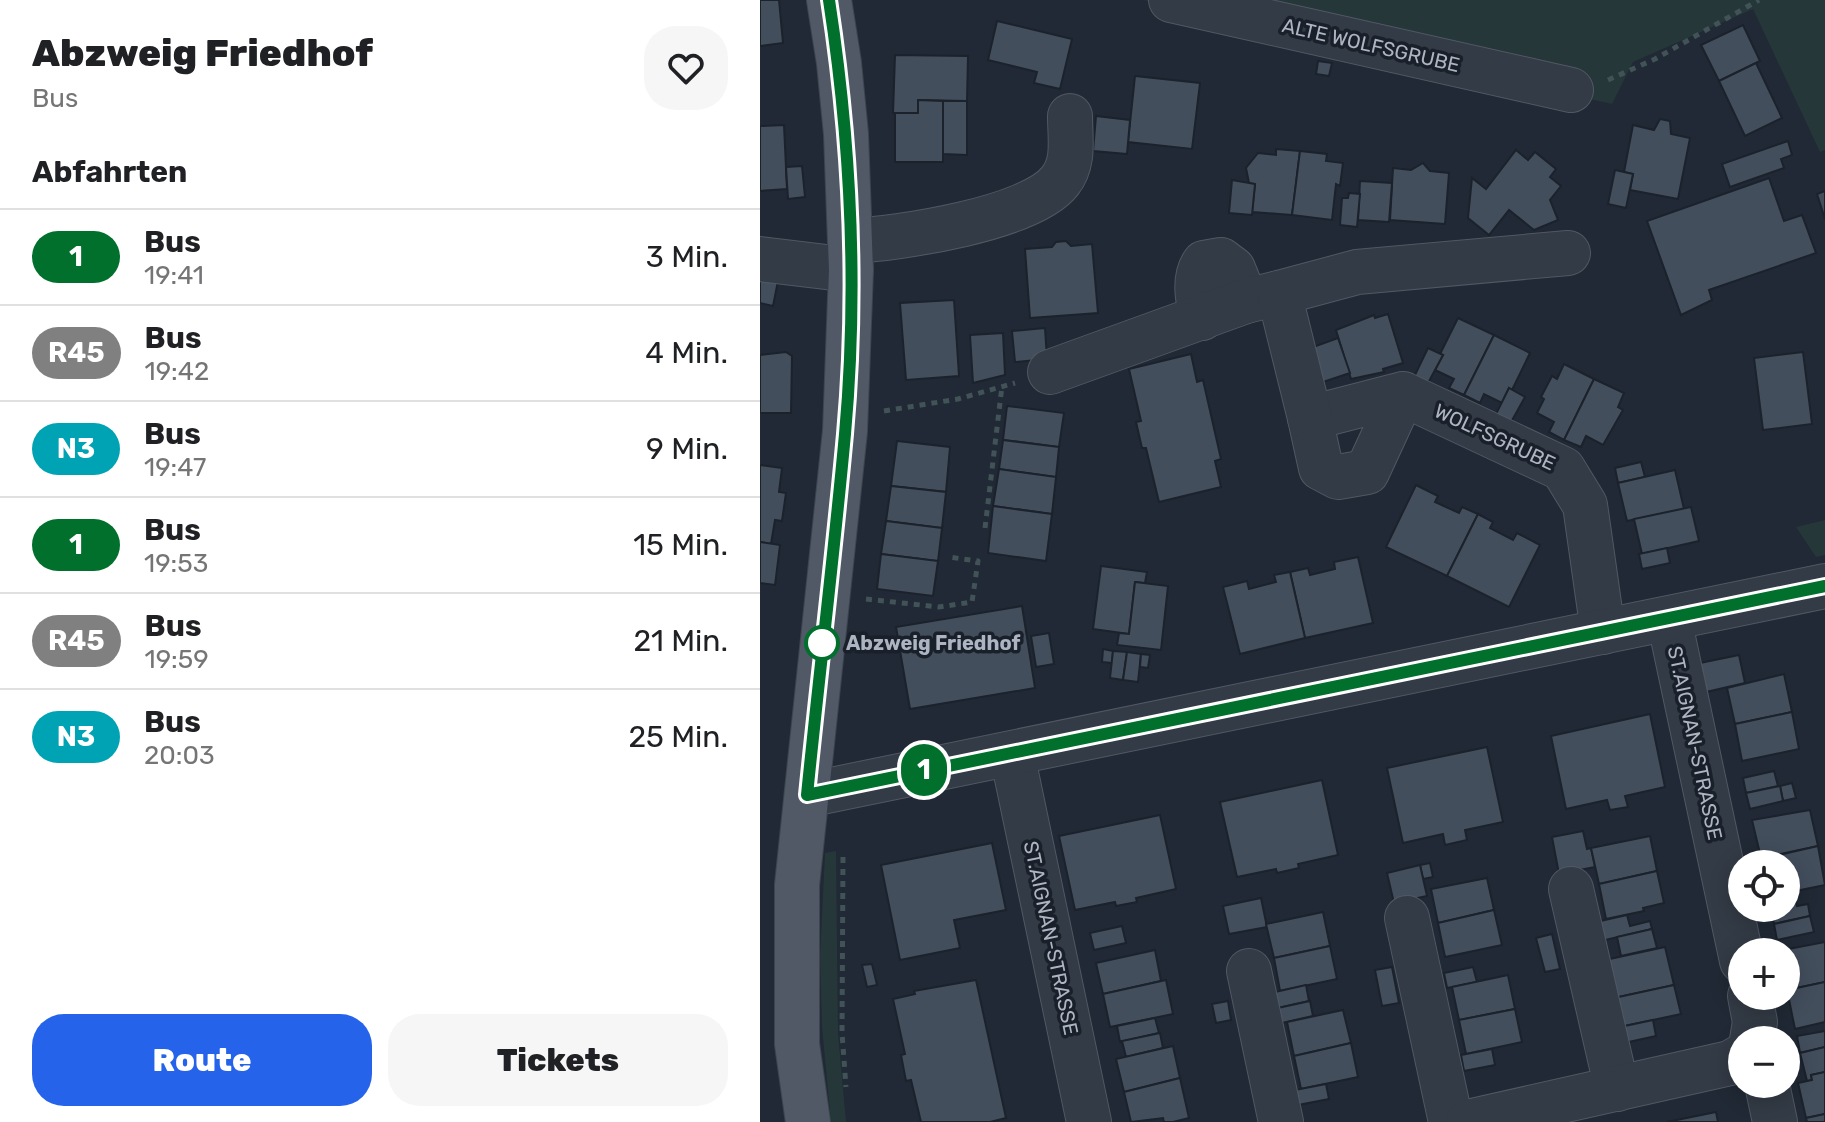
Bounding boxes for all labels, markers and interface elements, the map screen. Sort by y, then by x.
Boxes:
street label: ALTE WOLFSGRUBE [1280,13,1462,77]
button: heart [644,26,728,110]
text: Abzweig Friedhof [32,30,373,76]
text: Bus [32,83,78,114]
text: Abfahrten [32,154,187,190]
text: Bus [144,224,201,260]
text: 3 Min. [646,239,728,275]
text: 1 [69,240,83,273]
text: 19:41 [144,260,204,291]
text: Bus [145,320,202,356]
text: 4 Min. [645,335,728,371]
text: R45 [48,336,105,369]
text: 19:42 [145,356,209,387]
street label: WOLFSGRUBE [1431,398,1559,476]
text: Bus [144,416,201,452]
text: 9 Min. [646,431,728,467]
text: N3 [57,432,95,465]
text: 19:47 [144,452,206,483]
text: Bus [144,512,201,548]
text: 15 Min. [633,527,728,563]
text: 1 [69,528,83,561]
text: 19:53 [144,548,208,579]
text: Bus [145,608,202,644]
text: 21 Min. [633,623,728,659]
text: R45 [48,624,105,657]
marker: Abzweig Friedhof [805,626,839,660]
place label: Abzweig Friedhof [846,631,1021,655]
text: 19:59 [145,644,209,675]
street label: ST.AIGNAN-STRASSE [1663,644,1727,842]
text: Bus [144,704,201,740]
text: 25 Min. [628,719,728,755]
text: N3 [57,720,95,753]
text: 20:03 [144,740,215,771]
line badge: 1 [898,744,950,796]
text: 1 [917,753,931,786]
street label: ST.AIGNAN-STRASSE [1019,839,1083,1037]
map controls [1728,850,1800,1098]
button: locate [1728,850,1800,922]
button: + [1728,938,1800,1010]
button: Route [32,1014,372,1106]
button: Tickets [388,1014,728,1106]
button: − [1728,1026,1800,1098]

